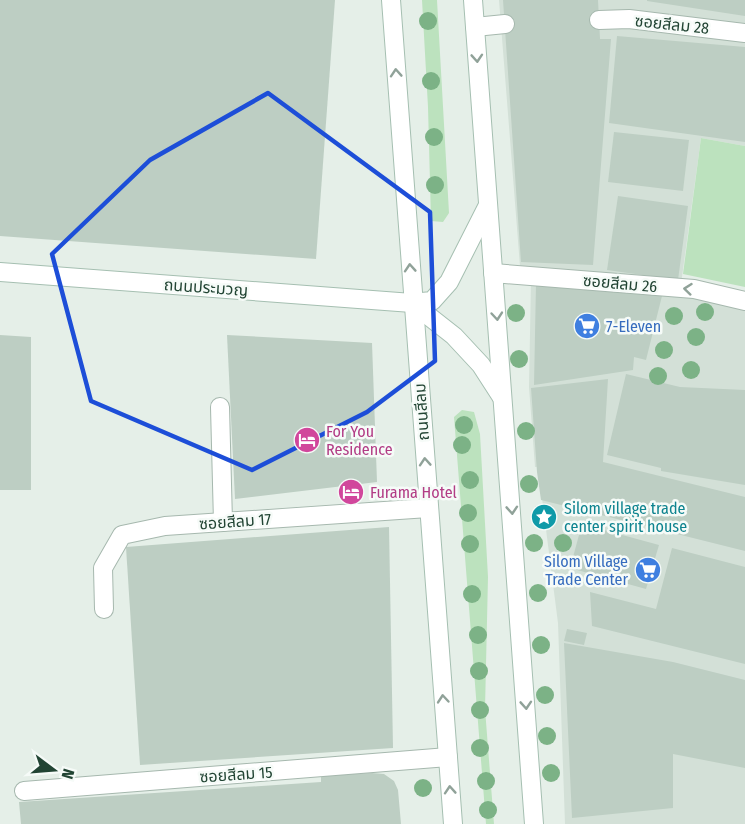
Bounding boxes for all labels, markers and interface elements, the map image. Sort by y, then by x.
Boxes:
street label: ซอยสีลม 28 [634,11,710,38]
one-way arrow [471,54,484,63]
one-way arrow [390,69,403,78]
one-way arrow [404,263,417,272]
street label: ซอยสีลม 26 [582,271,658,296]
street label: ถนนประมวญ [163,275,249,300]
one-way arrow [683,283,692,296]
one-way arrow [490,311,503,320]
supermarket icon: 7-Eleven [572,311,602,341]
place label: 7-Eleven [606,317,661,336]
street label: ถนนสีลม [410,383,433,441]
place label: For You Residence [326,422,393,459]
hotel icon: For You Residence [292,425,322,455]
one-way arrow [418,458,431,467]
hotel icon: Furama Hotel [336,477,366,507]
place label: Furama Hotel [370,483,457,502]
place label: Silom village trade center spirit house [564,499,687,536]
place icon: Silom village trade center spirit house [529,502,559,532]
one-way arrow [505,506,518,515]
street label: ซอยสีลม 17 [198,509,272,533]
place label: Silom Village Trade Center [544,552,628,589]
supermarket icon: Silom Village Trade Center [633,555,663,585]
one-way arrow [437,694,450,703]
one-way arrow [519,700,532,709]
north arrow [24,740,84,800]
street label: ซอยสีลม 15 [199,762,273,787]
text: N [57,767,78,781]
one-way arrow [444,786,457,795]

